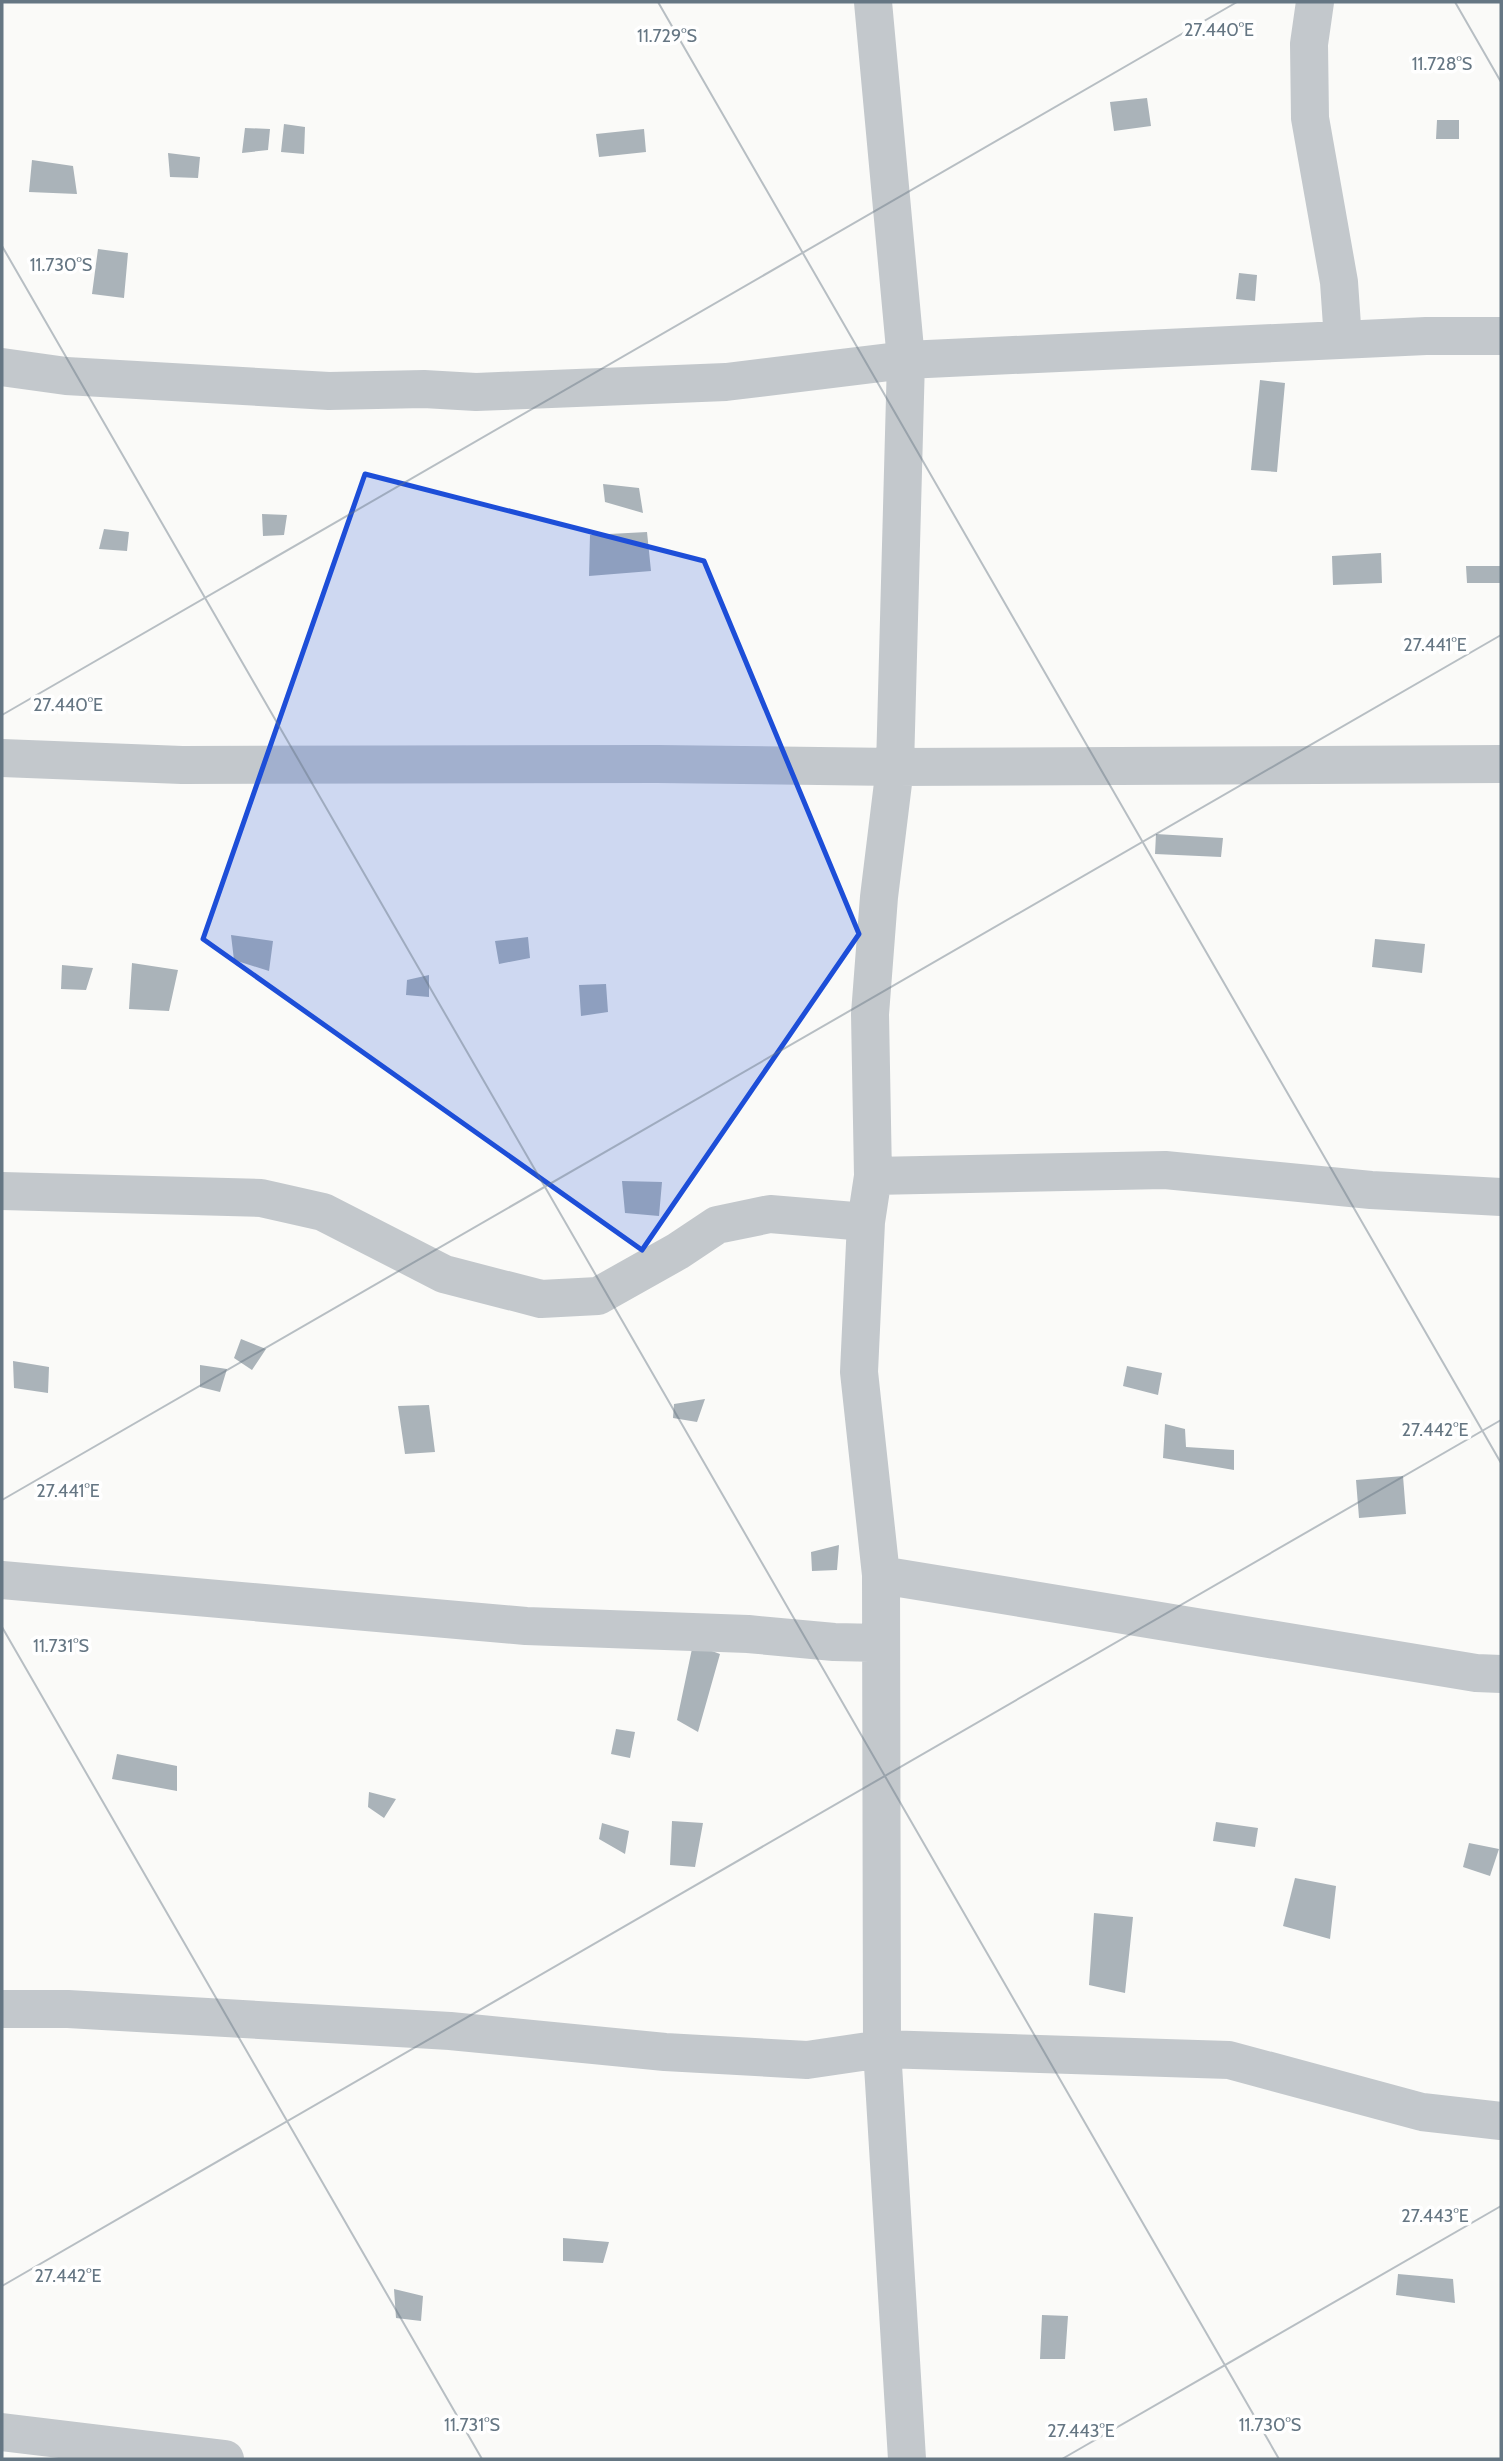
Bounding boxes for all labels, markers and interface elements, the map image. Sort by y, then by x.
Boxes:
text: 27.440°E [1184,19,1254,41]
text: 11.729°S [637,25,697,47]
text: 11.728°S [1412,53,1472,75]
text: 11.730°S [30,254,92,276]
text: 27.441°E [1403,634,1467,656]
text: 27.440°E [33,694,103,716]
text: 27.442°E [1402,1419,1469,1441]
text: 27.441°E [36,1480,100,1502]
text: 11.731°S [33,1635,89,1657]
text: 27.443°E [1401,2205,1469,2227]
text: 27.442°E [35,2265,102,2287]
text: 11.731°S [444,2414,500,2436]
text: 11.730°S [1239,2414,1301,2436]
text: 27.443°E [1047,2420,1115,2442]

